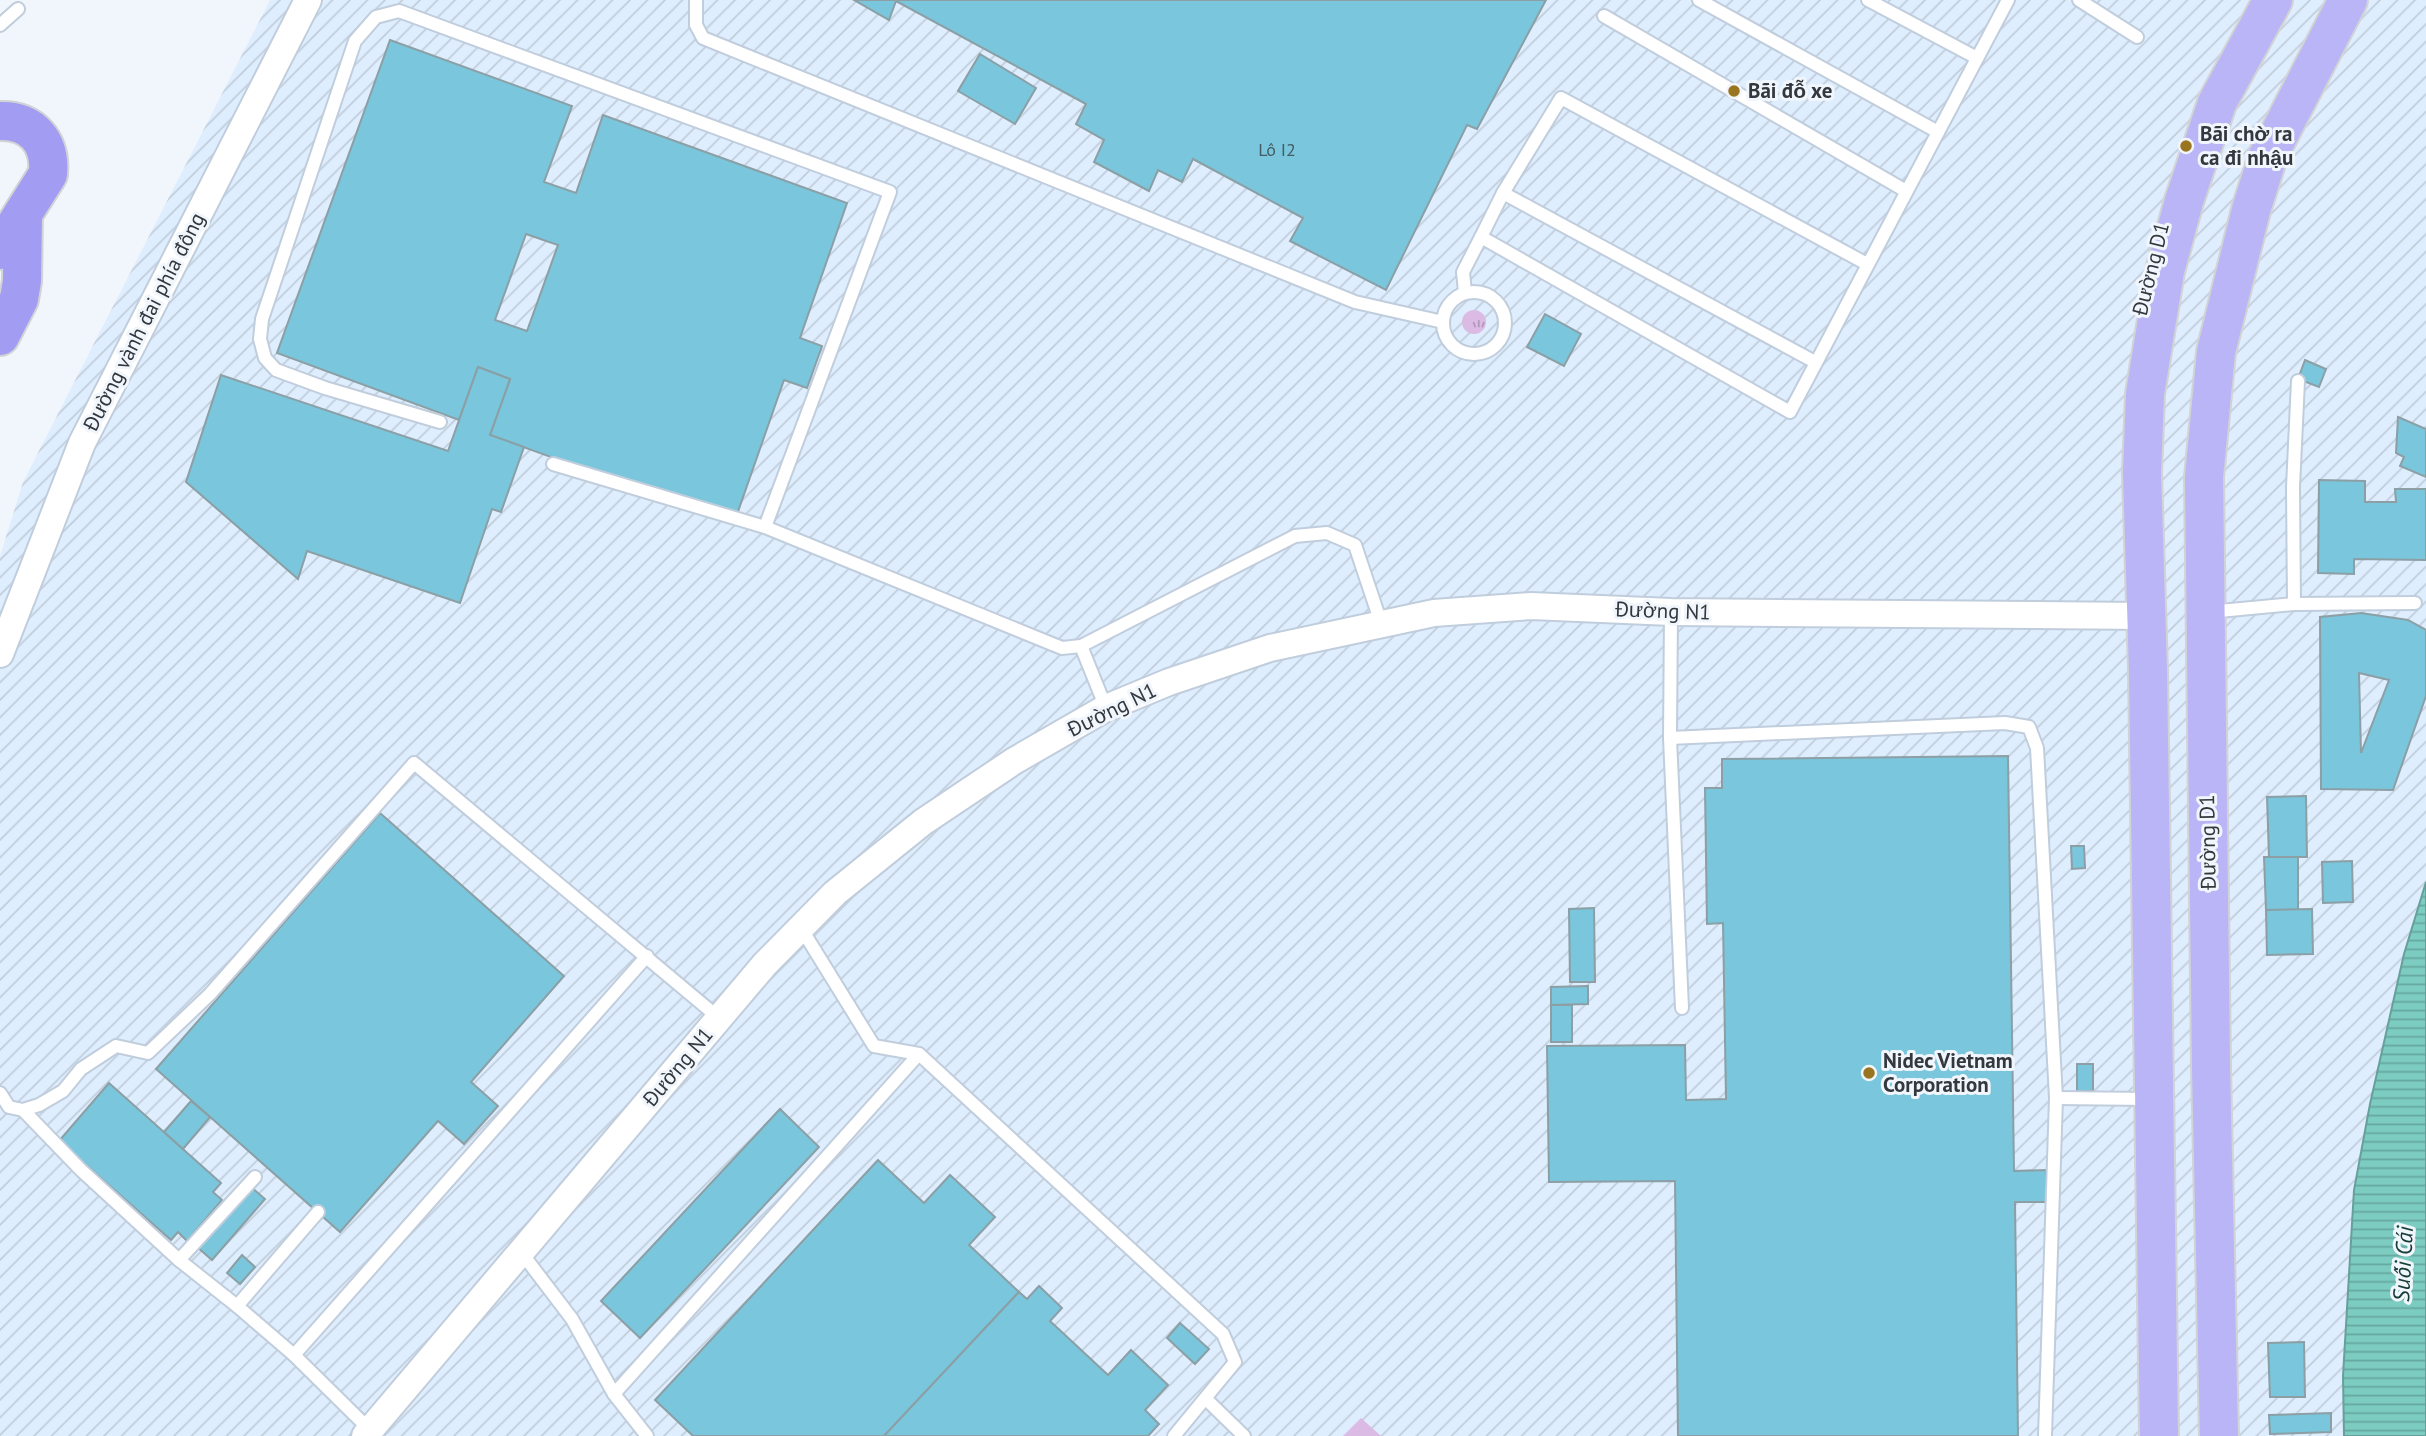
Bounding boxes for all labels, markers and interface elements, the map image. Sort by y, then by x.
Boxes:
place label: Bãi đỗ xe [1748,77,1832,104]
marker: Bãi đỗ xe [1726,83,1742,99]
place label: Bãi chờ ra ca đi nhậu [2200,120,2293,171]
house number: Lô I2 [1258,138,1296,161]
marker: Bãi chờ ra ca đi nhậu [2178,138,2194,154]
street label: Đường vành đai phía đông [76,208,210,436]
street label: Đường D1 [2126,219,2175,319]
street label: Đường N1 [1614,595,1711,626]
street label: Đường N1 [1062,676,1161,743]
street label: Đường D1 [2193,794,2222,891]
street label: Đường N1 [636,1021,719,1113]
place label: Nidec Vietnam Corporation [1883,1047,2013,1098]
marker: Nidec Vietnam Corporation [1861,1065,1877,1081]
water label: Suối Cái [2386,1224,2419,1303]

